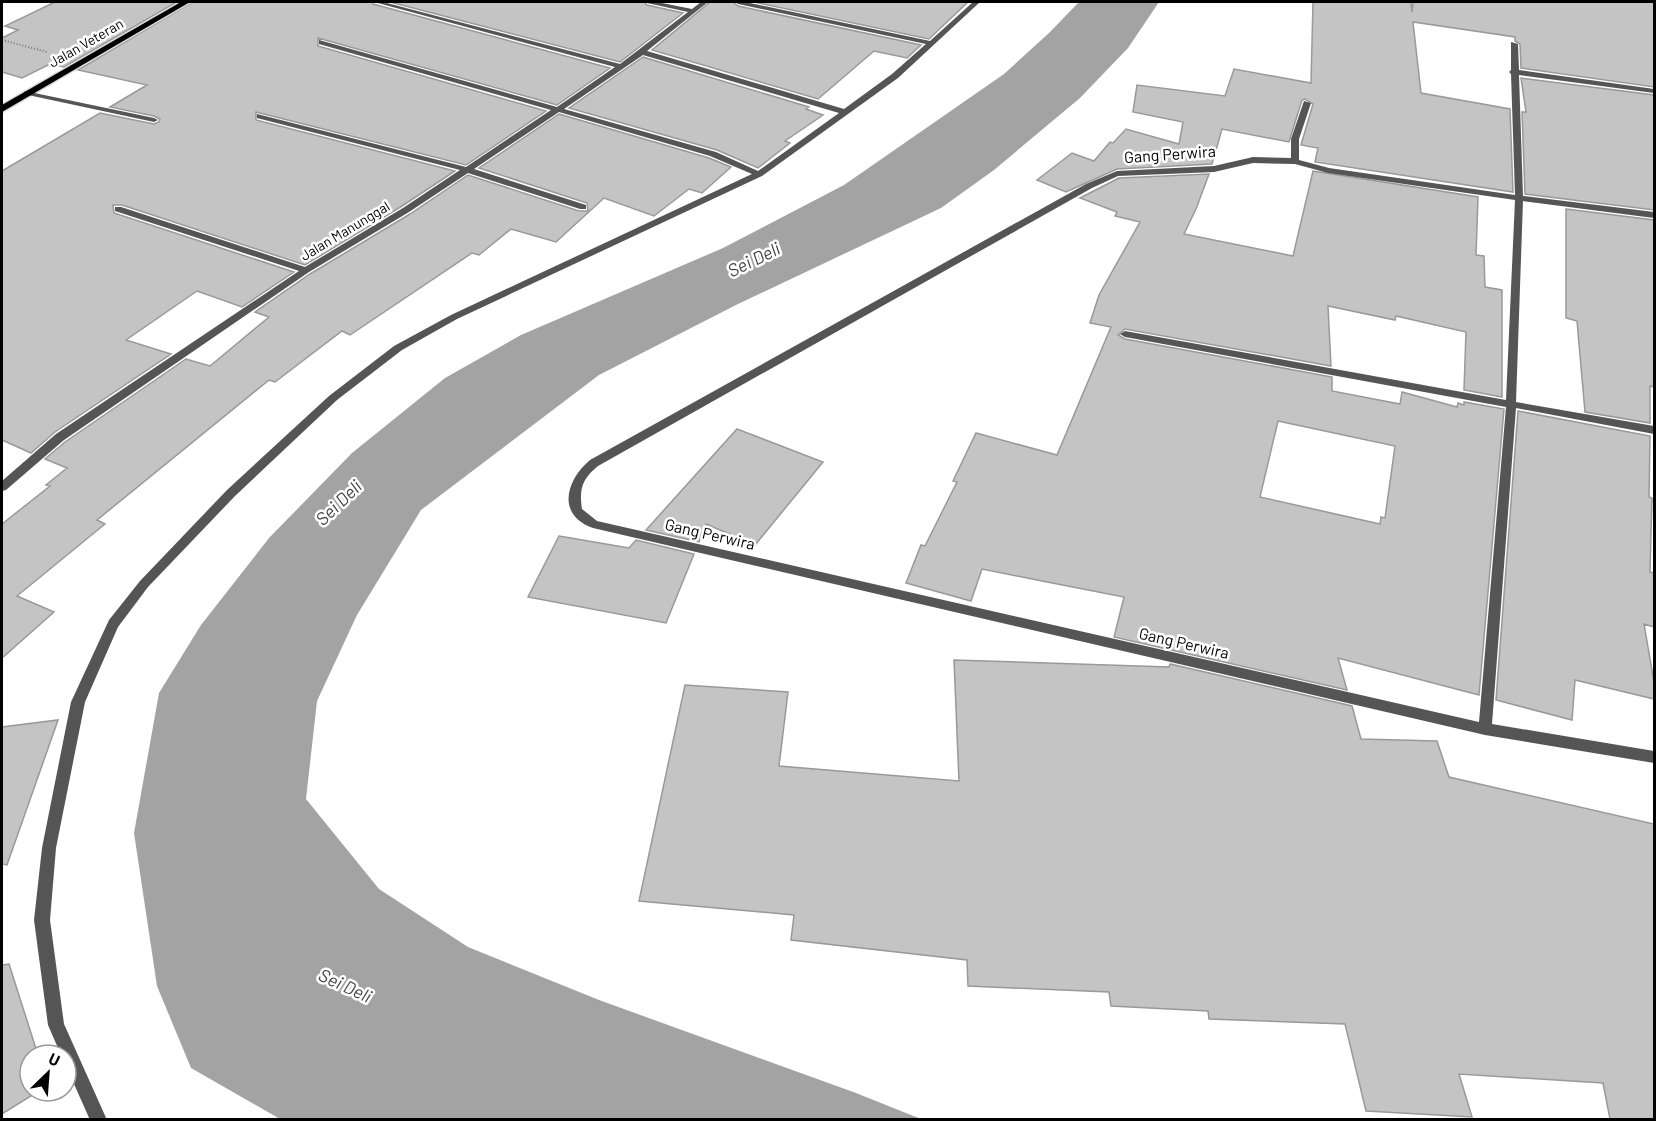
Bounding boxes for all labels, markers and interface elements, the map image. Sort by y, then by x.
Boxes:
street label: Jalan Veteran [46,14,126,71]
street label: Gang Perwira [1124,141,1216,166]
street label: Jalan Manunggal [297,197,392,264]
water label: Sei Deli [724,237,784,281]
water label: Sei Deli [311,475,366,530]
street label: Gang Perwira [663,514,757,553]
street label: Gang Perwira [1137,623,1231,662]
water label: Sei Deli [315,963,376,1007]
north arrow [18,1043,78,1103]
text: U [46,1048,63,1070]

